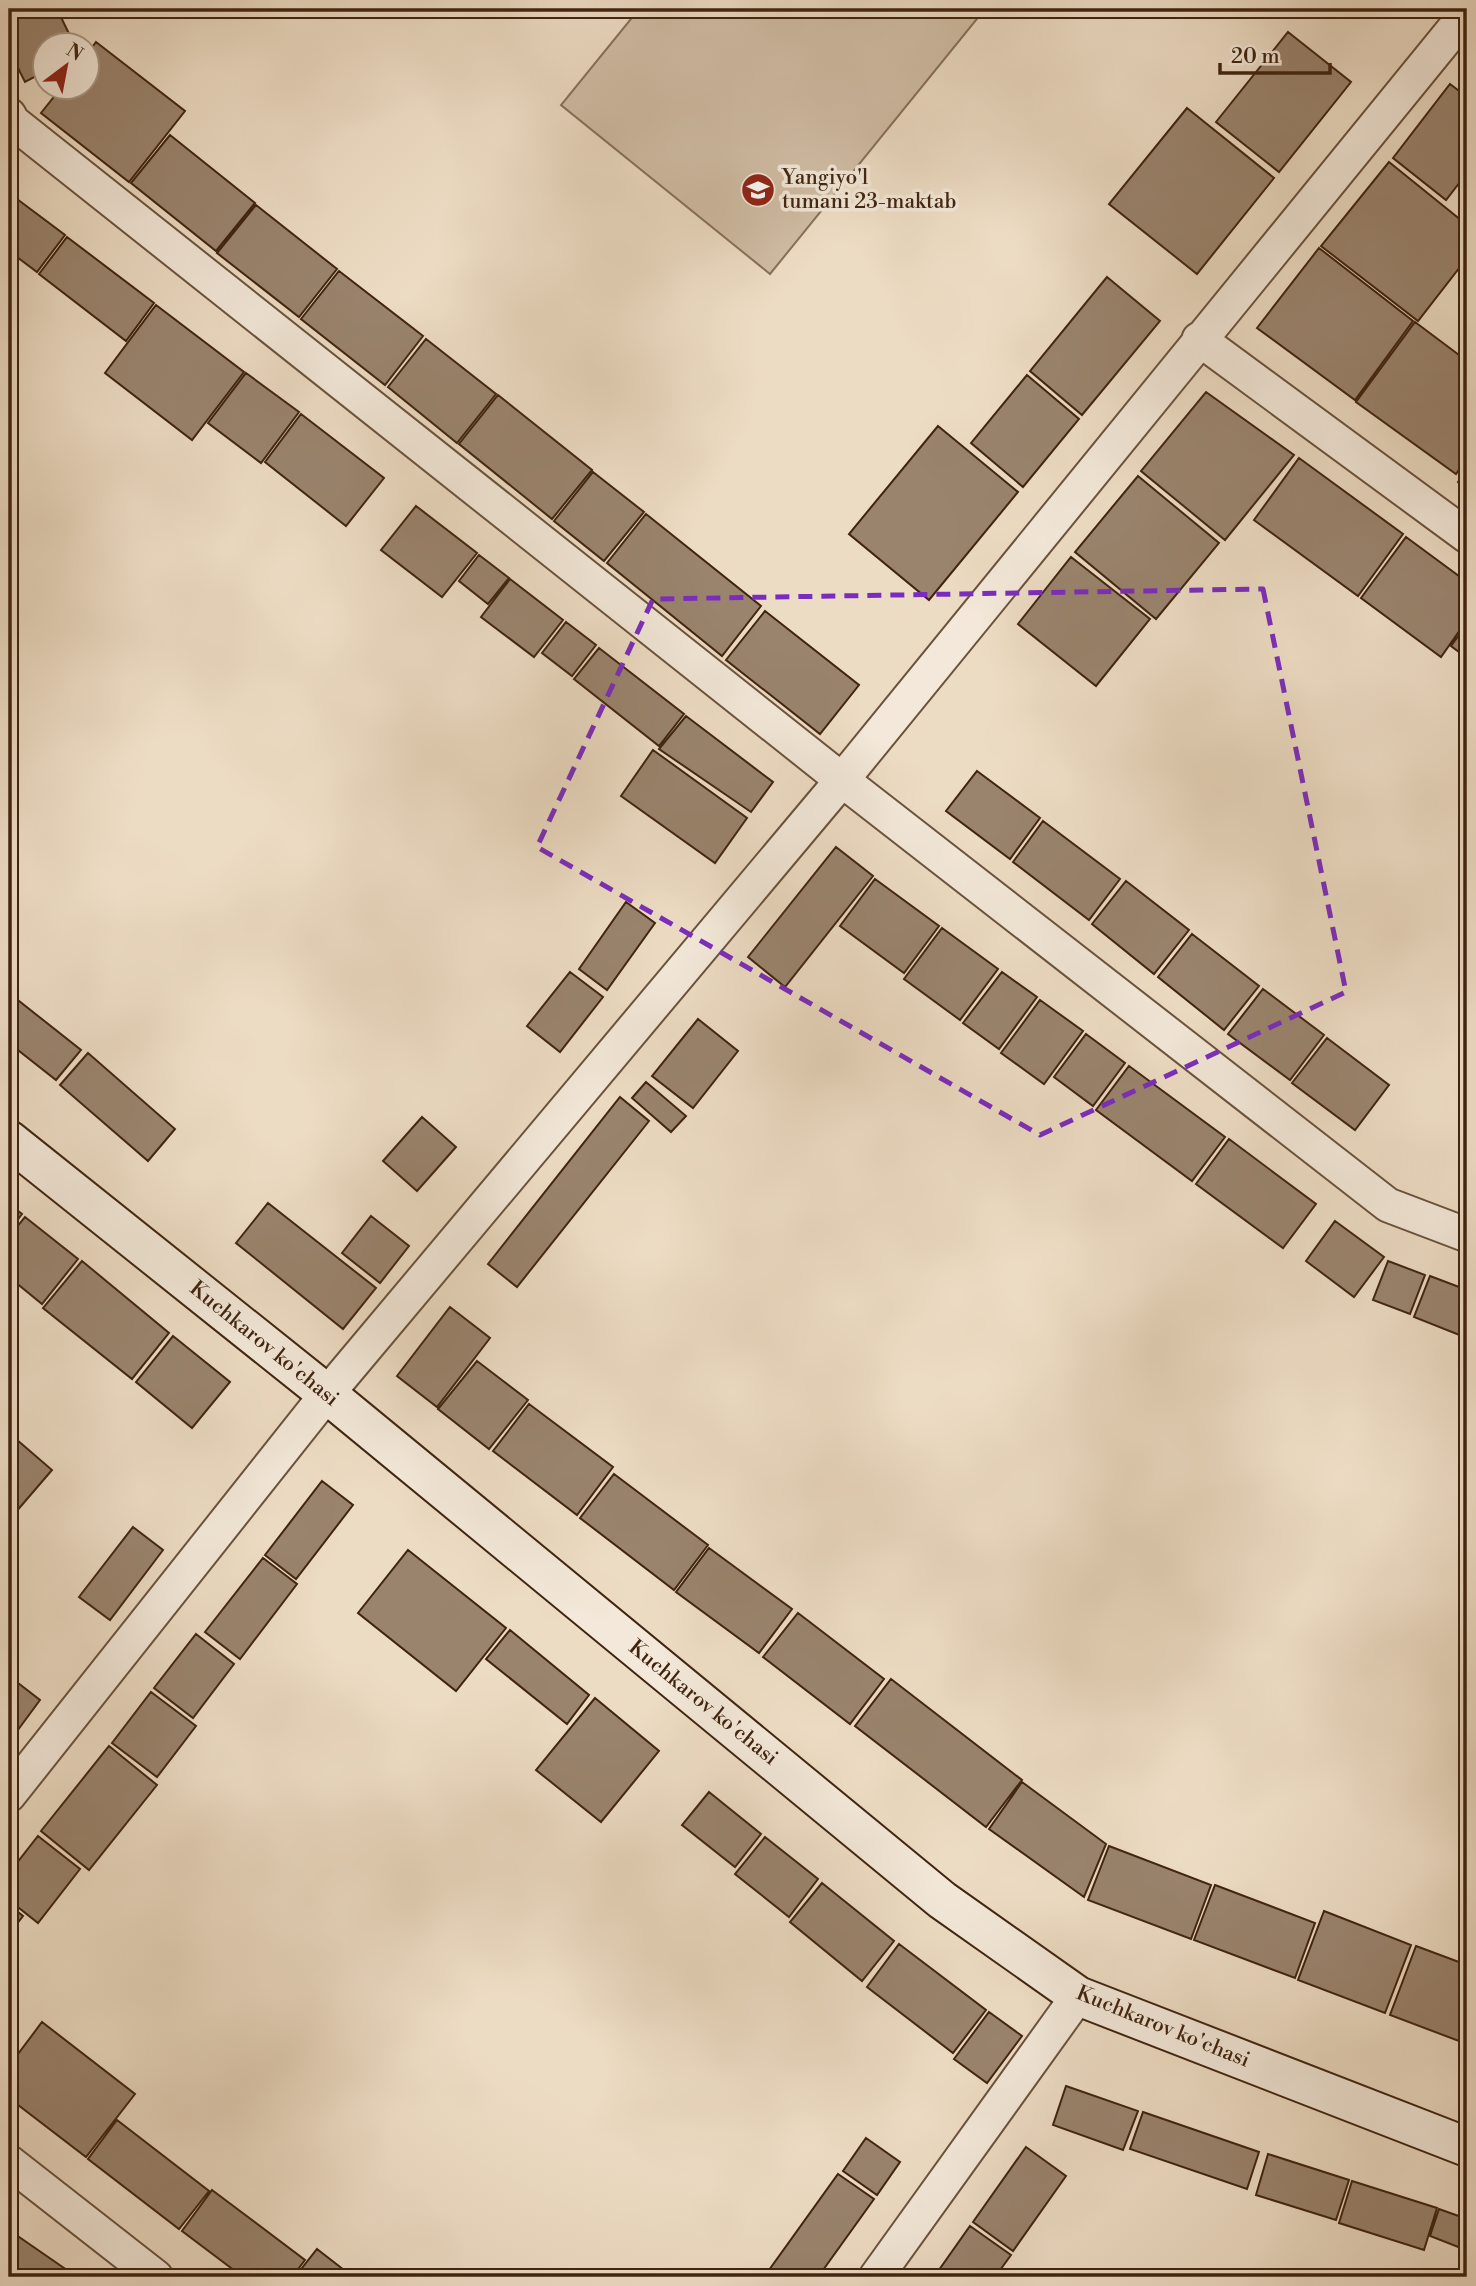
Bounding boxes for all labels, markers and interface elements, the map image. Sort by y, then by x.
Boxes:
north arrow [32,32,102,102]
scale bar [1220,32,1331,76]
text: N [62,38,87,67]
text: 20 m [1231,44,1280,70]
place label: Yangiyo'l tumani 23-maktab [781,165,956,215]
school or university icon: Yangiyo'l tumani 23-maktab [739,171,777,209]
street label: Kuchkarov ko'chasi [184,1276,344,1412]
street label: Kuchkarov ko'chasi [623,1635,783,1771]
street label: Kuchkarov ko'chasi [1072,1980,1254,2074]

